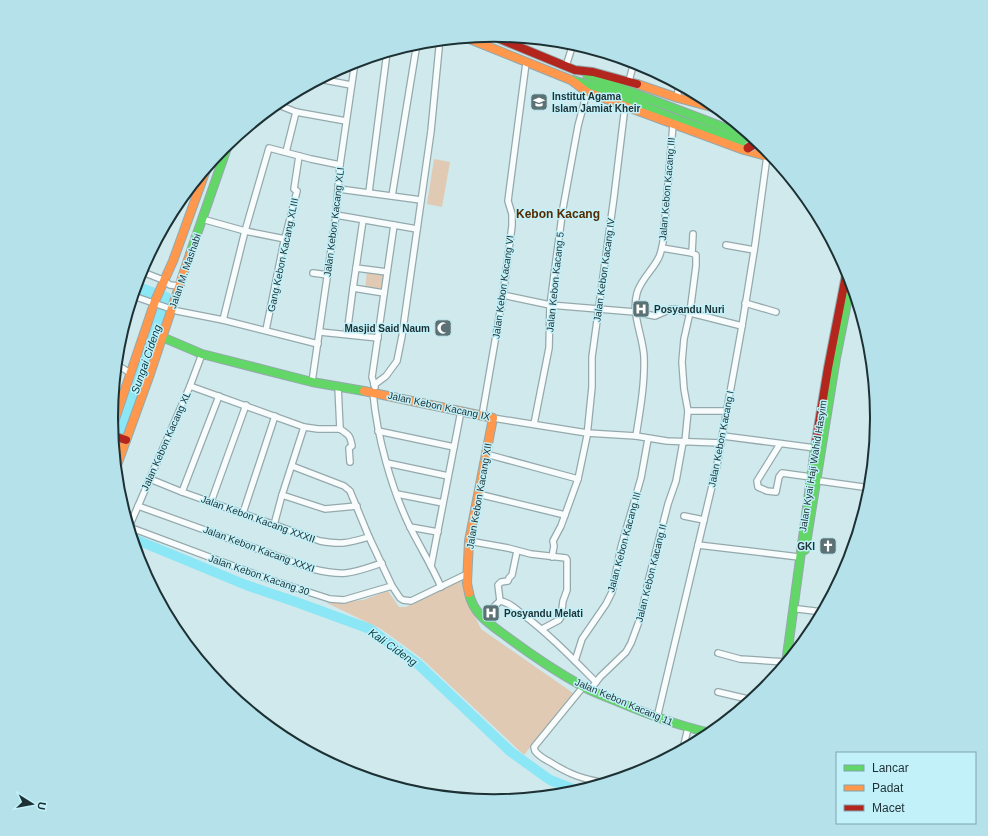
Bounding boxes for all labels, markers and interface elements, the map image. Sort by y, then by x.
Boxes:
place label: Institut Agama Islam Jamiat Kheir [552,91,640,114]
school or university icon: Institut Agama Islam Jamiat Kheir [529,92,549,112]
street label: Jalan Kebon Kacang III [657,137,677,241]
street label: Jalan Kebon Kacang XLI [322,167,346,277]
street label: Gang Kebon Kacang XLIII [266,197,300,313]
district label: Kebon Kacang [516,207,600,221]
street label: Jalan Kebon Kacang IV [591,217,617,323]
street label: Jalan Kebon Kacang 5 [544,231,566,333]
street label: Jalan M. Mashabi [167,232,203,310]
street label: Jalan Kebon Kacang VI [490,234,516,340]
hospital icon: Posyandu Nuri [631,299,651,319]
place label: Posyandu Nuri [654,304,725,315]
mosque icon: Masjid Said Naum [433,318,453,338]
water label: Sungai Cideng [129,322,164,395]
place label: Masjid Said Naum [344,323,430,334]
street label: Jalan Kebon Kacang XL [139,389,193,492]
street label: Jalan Kebon Kacang IX [387,390,492,422]
street label: Jalan Kebon Kacang I [706,390,736,488]
street label: Jalan Kyai Haji Wahid Hasyim [797,399,829,533]
street label: Jalan Kebon Kacang XII [464,442,494,550]
street label: Jalan Kebon Kacang III [605,491,643,593]
street label: Jalan Kebon Kacang XXXII [199,493,317,545]
street label: Jalan Kebon Kacang II [633,523,669,623]
street label: Jalan Kebon Kacang XXXI [202,524,316,574]
church icon: GKI [818,536,838,556]
place label: GKI [797,541,815,552]
street label: Jalan Kebon Kacang 30 [207,553,311,598]
hospital icon: Posyandu Melati [481,603,501,623]
place label: Posyandu Melati [504,608,583,619]
water label: Kali Cideng [367,626,420,669]
street label: Jalan Kebon Kacang 11 [573,676,675,728]
legend [836,752,976,824]
text: Lancar [872,761,909,775]
text: Padat [872,781,904,795]
north arrow [12,784,52,824]
text: U [35,801,48,811]
text: Macet [872,801,905,815]

